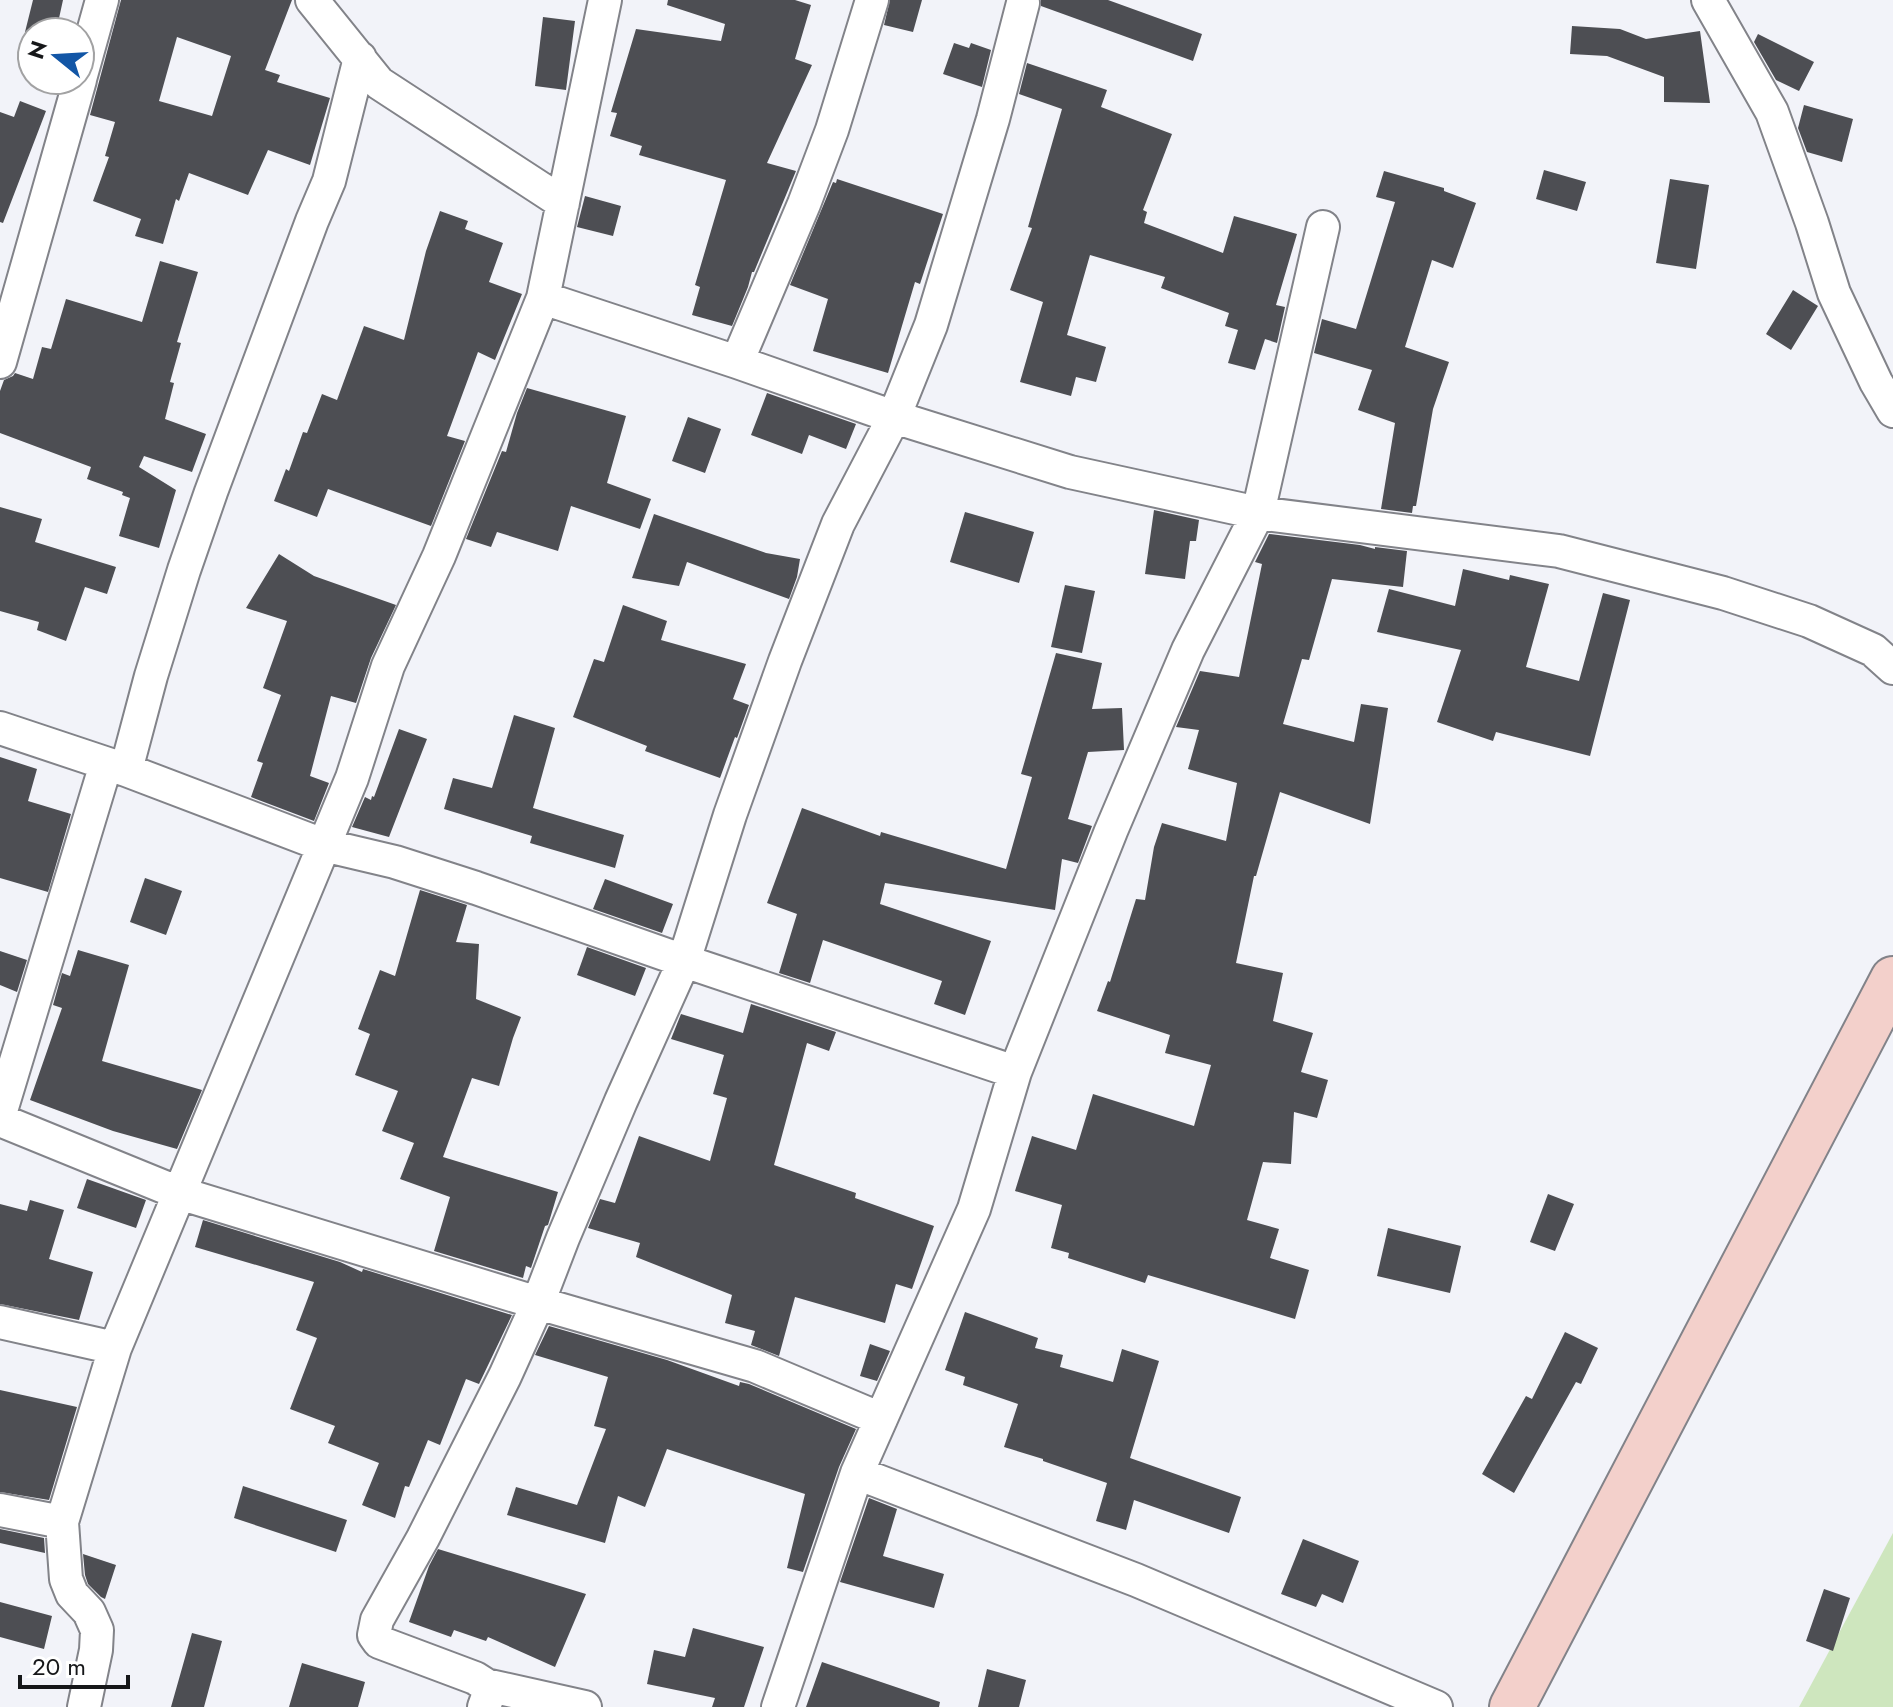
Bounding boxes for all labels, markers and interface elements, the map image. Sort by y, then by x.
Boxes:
north arrow [16,16,96,96]
text: N [19,37,55,63]
scale bar [20,1639,128,1689]
text: 20 m [32,1649,86,1684]

